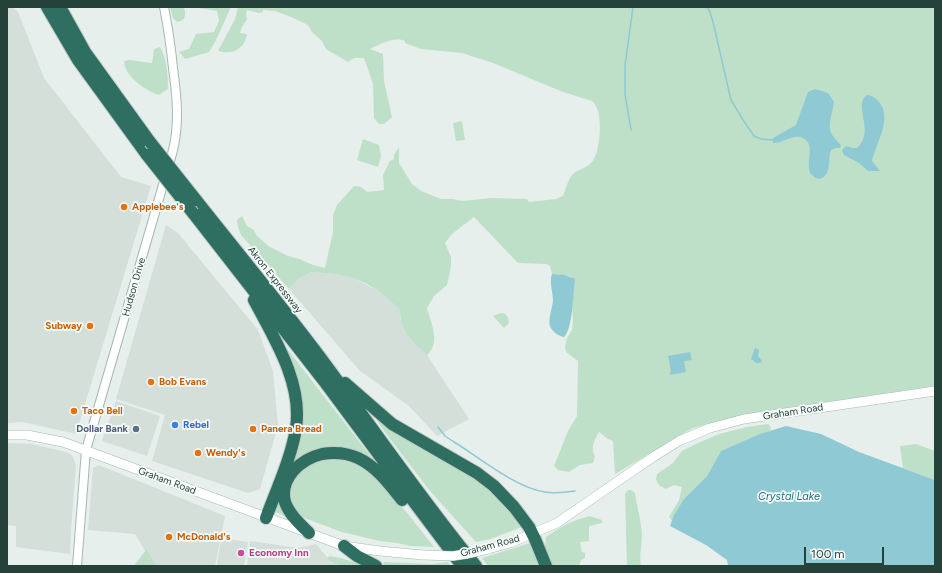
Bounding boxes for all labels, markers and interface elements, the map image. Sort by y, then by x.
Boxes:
place label: Applebee's [132,201,183,213]
marker: Applebee's [119,202,129,212]
street label: Akron Expressway [245,244,305,316]
street label: Hudson Drive [120,256,148,318]
place label: Subway [45,320,82,332]
marker: Subway [85,321,95,331]
place label: Bob Evans [159,376,206,388]
marker: Bob Evans [146,377,156,387]
street label: Graham Road [762,401,824,423]
place label: Taco Bell [82,405,123,417]
marker: Taco Bell [69,406,79,416]
place label: Rebel [183,419,209,431]
marker: Rebel [170,420,180,430]
place label: Dollar Bank [76,423,128,435]
place label: Panera Bread [261,423,322,435]
marker: Dollar Bank [131,424,141,434]
marker: Panera Bread [248,424,258,434]
place label: Wendy's [206,447,245,459]
marker: Wendy's [193,448,203,458]
street label: Graham Road [136,465,198,497]
water label: Crystal Lake [758,490,820,504]
place label: McDonald's [177,531,230,543]
marker: McDonald's [164,532,174,542]
street label: Graham Road [459,532,521,560]
scale bar [806,539,886,565]
place label: Economy Inn [249,547,309,559]
text: 100 m [811,547,845,561]
marker: Economy Inn [236,548,246,558]

